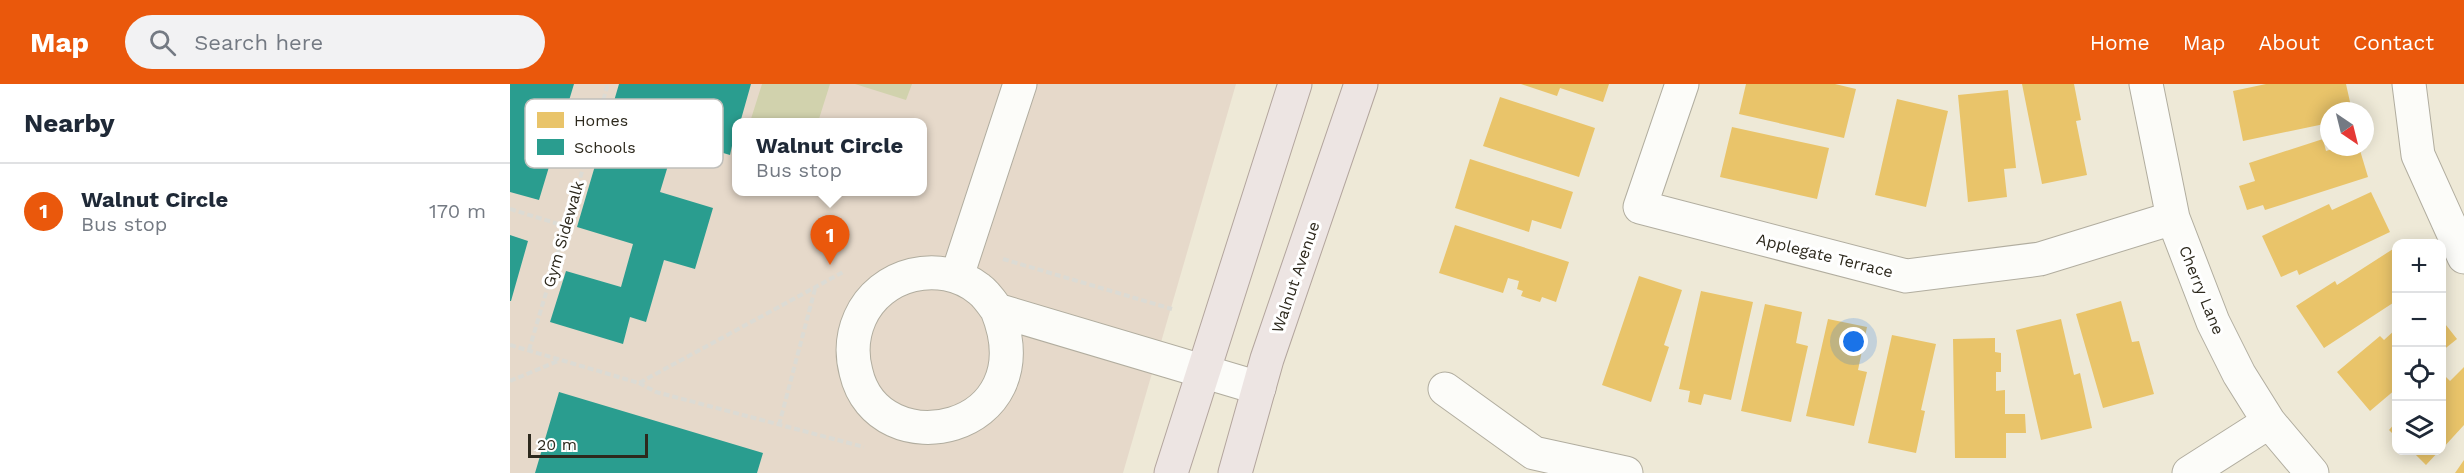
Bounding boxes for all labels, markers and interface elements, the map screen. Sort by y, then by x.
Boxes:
search box [125,15,545,69]
text: Map [30,26,89,59]
icon: search [146,26,179,59]
text: Search here [194,30,323,55]
text: Home [2090,30,2150,55]
text: Map [2183,30,2226,55]
text: About [2259,30,2320,55]
text: Contact [2353,30,2434,55]
legend [525,99,723,168]
north arrow [2320,102,2374,156]
text: Nearby [24,108,115,138]
text: Homes [574,111,628,130]
popup [732,118,927,196]
text: Walnut Circle [756,133,903,158]
text: Schools [574,138,636,157]
text: Bus stop [756,158,842,182]
street label: Gym Sidewalk [539,179,588,290]
text: Walnut Circle [81,187,228,212]
text: 1 [39,199,48,223]
text: 170 m [429,199,486,223]
text: Bus stop [81,212,167,236]
pin: 1 [810,216,850,265]
street label: Walnut Avenue [1268,219,1323,335]
street label: Applegate Terrace [1755,229,1895,282]
map controls [2392,239,2446,455]
button: + [2392,239,2446,293]
street label: Cherry Lane [2175,243,2228,337]
button: − [2392,293,2446,347]
your location [1839,327,1868,356]
button: locate [2392,347,2446,401]
button: layers [2392,401,2446,455]
scale bar [528,431,648,458]
text: 20 m [537,435,577,454]

